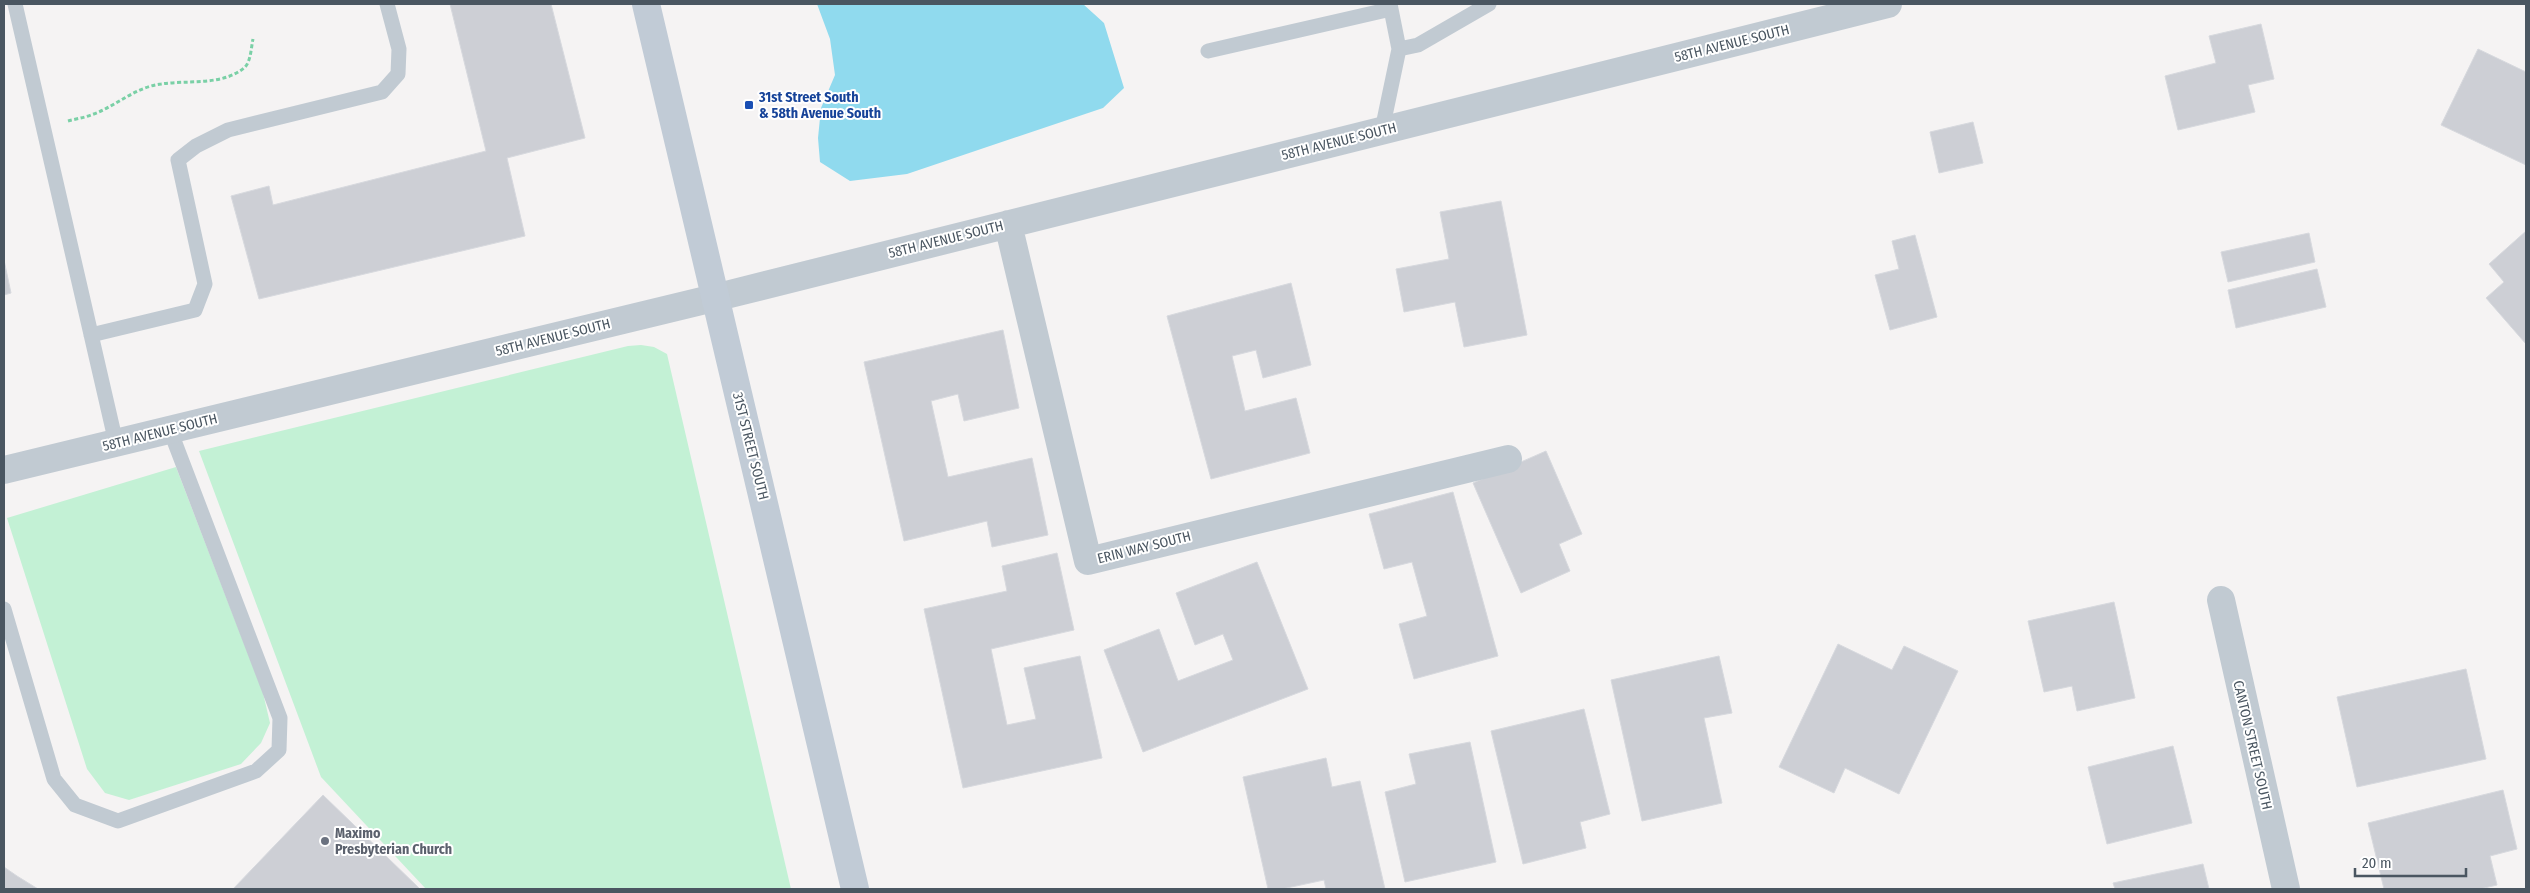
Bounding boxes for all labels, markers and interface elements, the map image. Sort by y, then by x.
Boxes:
street label: 58TH AVENUE SOUTH [1673,21,1791,66]
place label: 31st Street South & 58th Avenue South [758,89,881,122]
marker: 31st Street South & 58th Avenue South [743,99,755,111]
street label: 58TH AVENUE SOUTH [1280,119,1398,164]
street label: 58TH AVENUE SOUTH [887,217,1005,262]
street label: 58TH AVENUE SOUTH [494,315,612,360]
street label: 31ST STREET SOUTH [729,390,772,502]
street label: 58TH AVENUE SOUTH [101,410,219,455]
street label: ERIN WAY SOUTH [1095,528,1193,567]
street label: CANTON STREET SOUTH [2229,679,2276,811]
place label: Maximo Presbyterian Church [335,825,452,858]
marker: Maximo Presbyterian Church [319,835,331,847]
scale bar [2355,846,2466,878]
text: 20 m [2362,854,2392,872]

